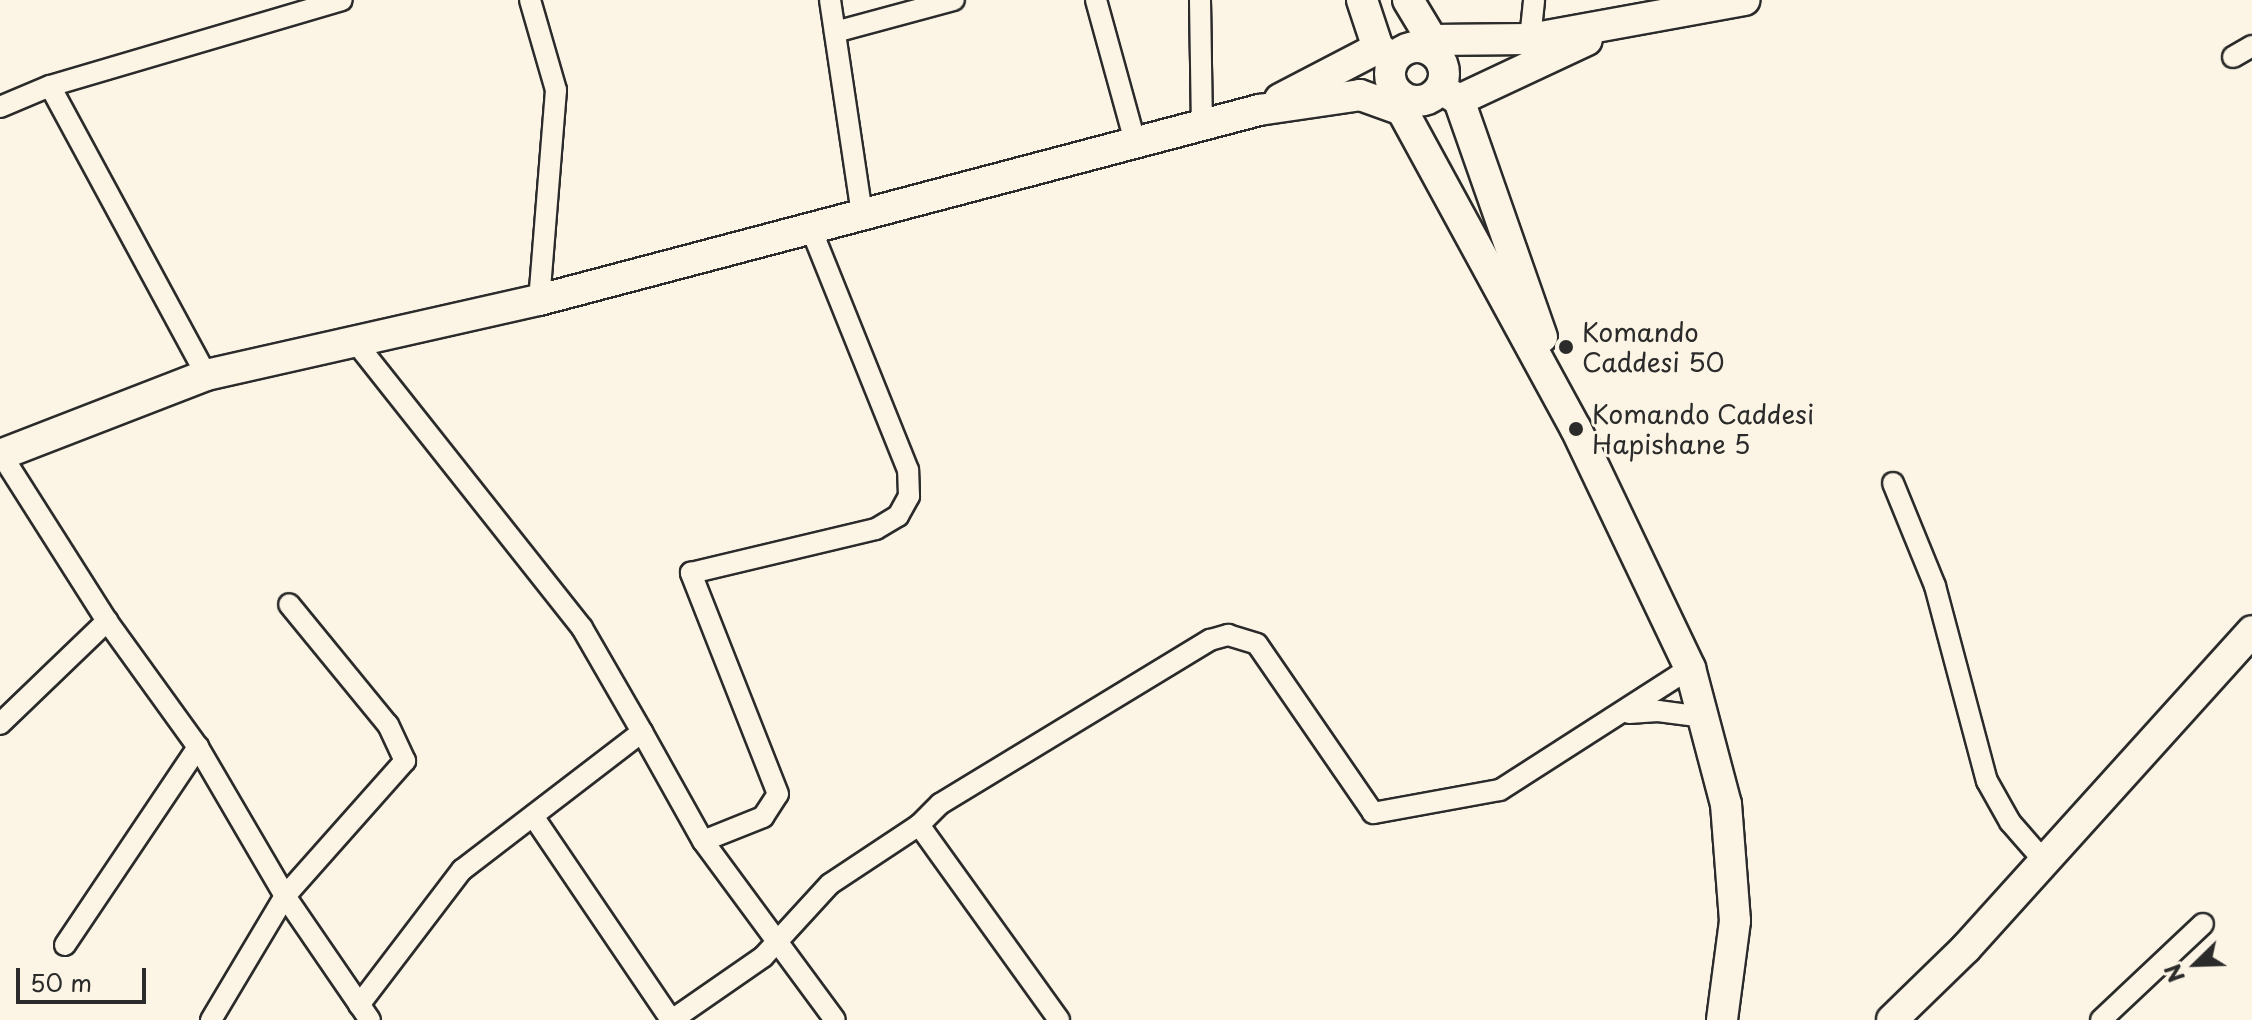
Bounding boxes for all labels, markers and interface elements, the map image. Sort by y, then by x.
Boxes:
place label: Komando Caddesi 50 [1582,316,1724,378]
marker: Komando Caddesi 50 [1557,338,1575,356]
place label: Komando Caddesi Hapishane 5 [1592,398,1815,460]
marker: Komando Caddesi Hapishane 5 [1567,420,1585,438]
north arrow [2156,924,2236,1004]
scale bar [20,952,150,1002]
text: N [2155,959,2192,988]
text: 50 m [30,964,92,1000]

